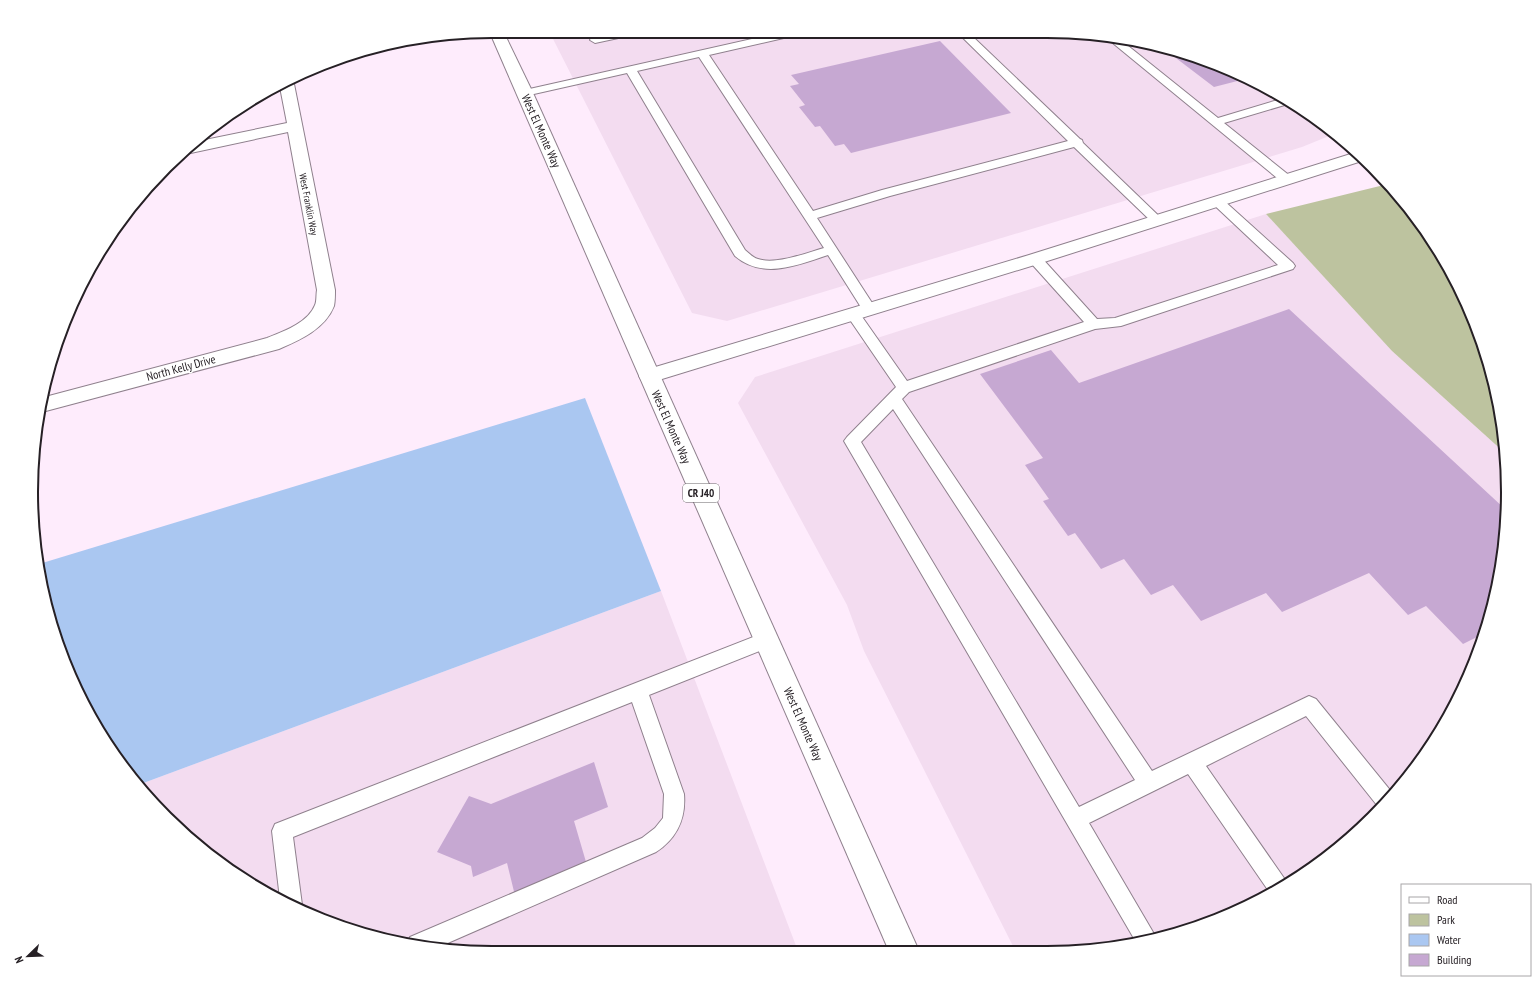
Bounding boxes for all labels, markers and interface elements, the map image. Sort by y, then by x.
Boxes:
street label: West El Monte Way [519,92,564,170]
street label: West Franklin Way [296,172,321,236]
street label: North Kelly Drive [145,351,217,384]
street label: West El Monte Way [649,388,694,466]
road number: CR J40 [683,484,719,502]
street label: West El Monte Way [781,685,826,763]
legend [1401,884,1531,976]
text: Road [1437,892,1457,907]
text: Park [1437,912,1455,927]
text: Water [1437,932,1462,947]
north arrow [8,936,48,976]
text: Building [1437,952,1472,967]
text: N [11,954,26,965]

